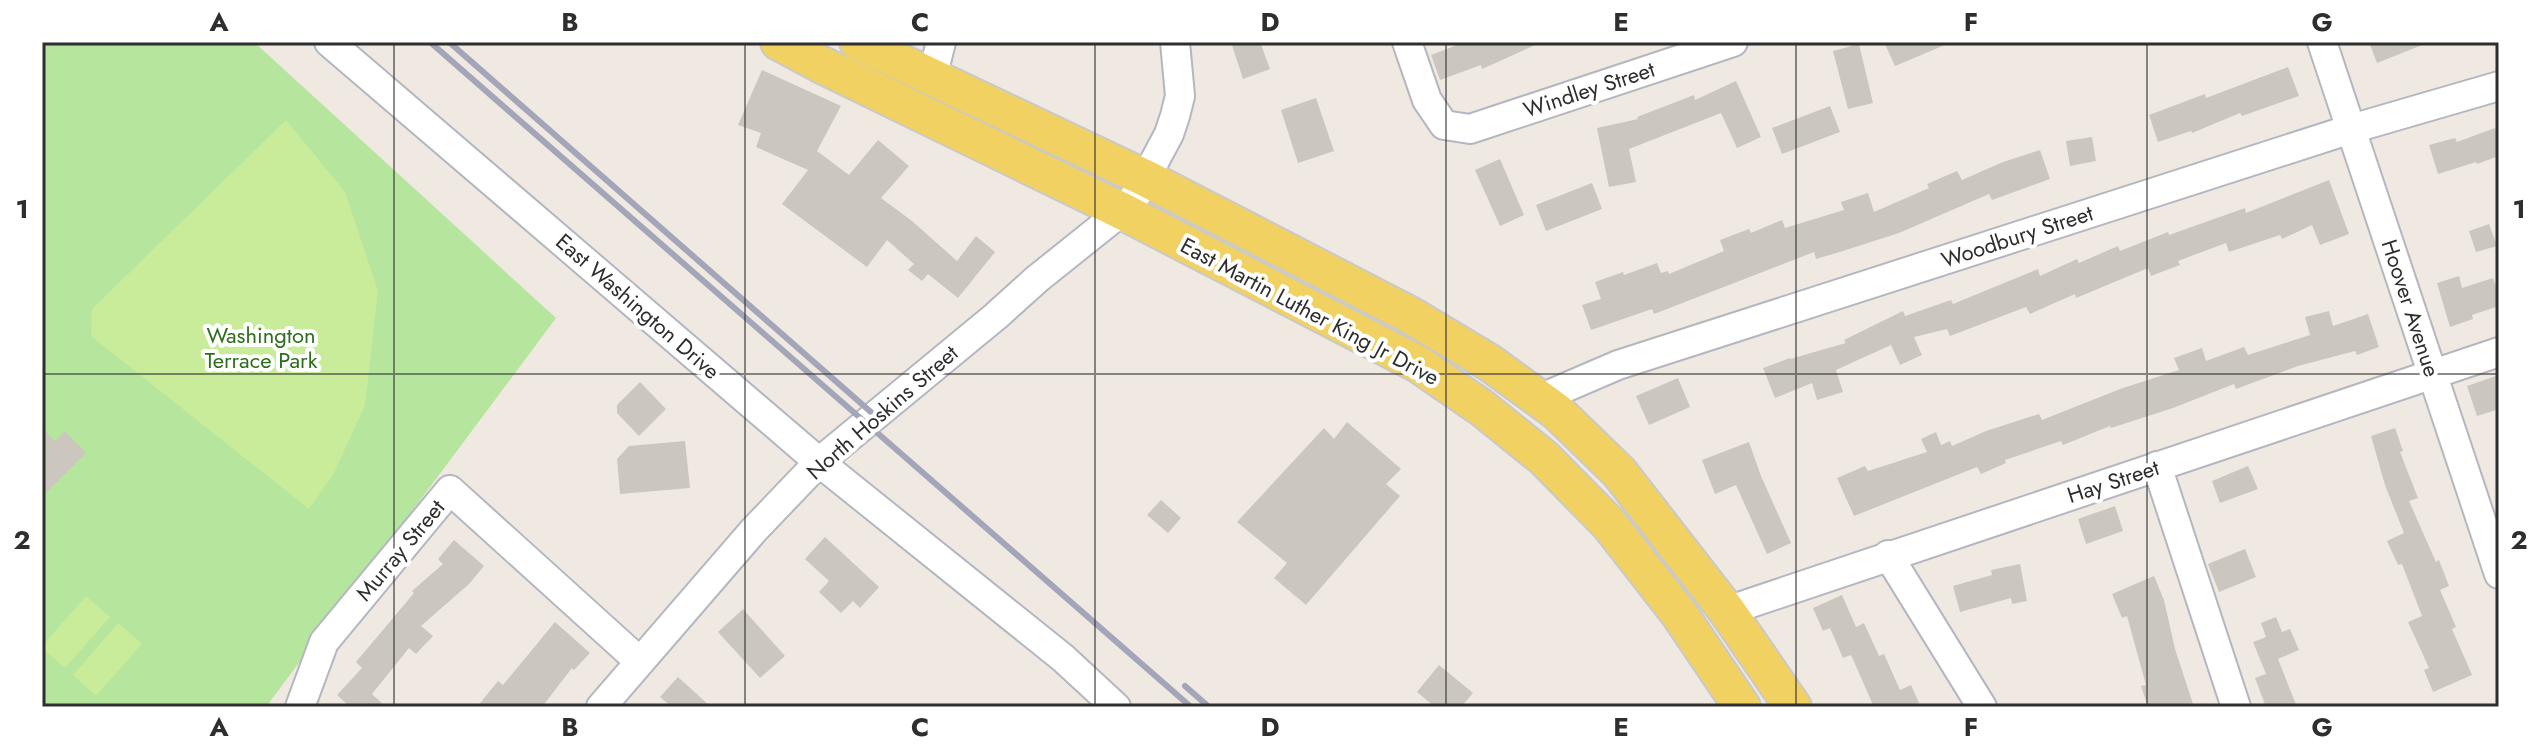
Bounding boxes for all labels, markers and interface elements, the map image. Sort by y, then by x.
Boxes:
text: A [208,3,229,41]
text: B [561,3,579,41]
text: C [911,3,929,41]
text: D [1260,3,1280,41]
text: E [1613,3,1629,41]
text: F [1964,3,1978,41]
text: G [2311,3,2333,41]
street label: Windley Street [1519,52,1659,125]
text: 1 [15,190,29,228]
text: 1 [2512,190,2526,228]
street label: Woodbury Street [1937,196,2098,276]
street label: East Washington Drive [549,226,727,386]
street label: East Martin Luther King Jr Drive [1175,229,1445,393]
street label: Hoover Avenue [2374,235,2448,381]
park label: Washington Terrace Park [205,319,318,376]
street label: North Hoskins Street [799,337,965,487]
street label: Hay Street [2063,451,2164,511]
street label: Murray Street [348,492,452,608]
text: 2 [13,521,31,559]
text: 2 [2510,521,2528,559]
text: A [208,708,229,746]
text: B [561,708,579,746]
text: C [911,708,929,746]
text: D [1260,708,1280,746]
text: E [1613,708,1629,746]
text: F [1964,708,1978,746]
text: G [2311,708,2333,746]

